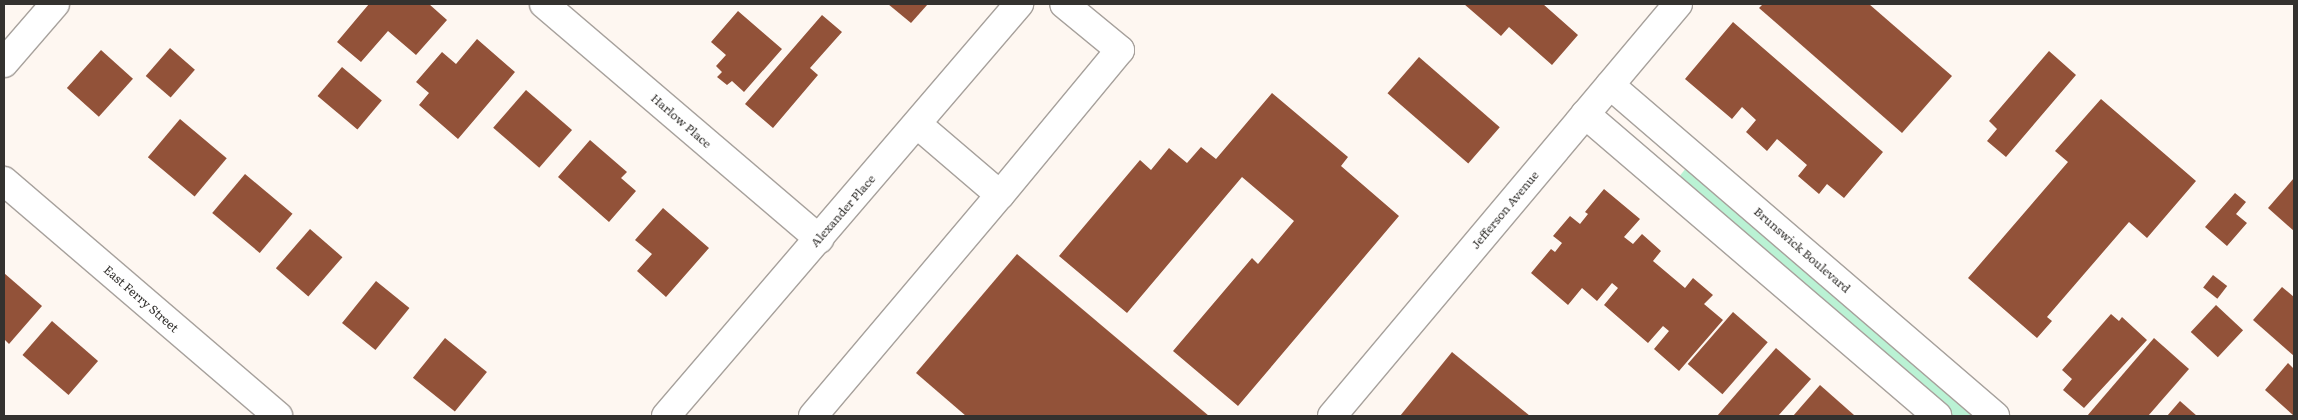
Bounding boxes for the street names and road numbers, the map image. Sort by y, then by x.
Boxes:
street label: Harlow Place [648,91,714,151]
street label: Jefferson Avenue [1468,168,1542,252]
street label: Alexander Place [808,172,878,250]
street label: Brunswick Boulevard [1751,204,1853,296]
street label: East Ferry Street [101,263,181,335]

